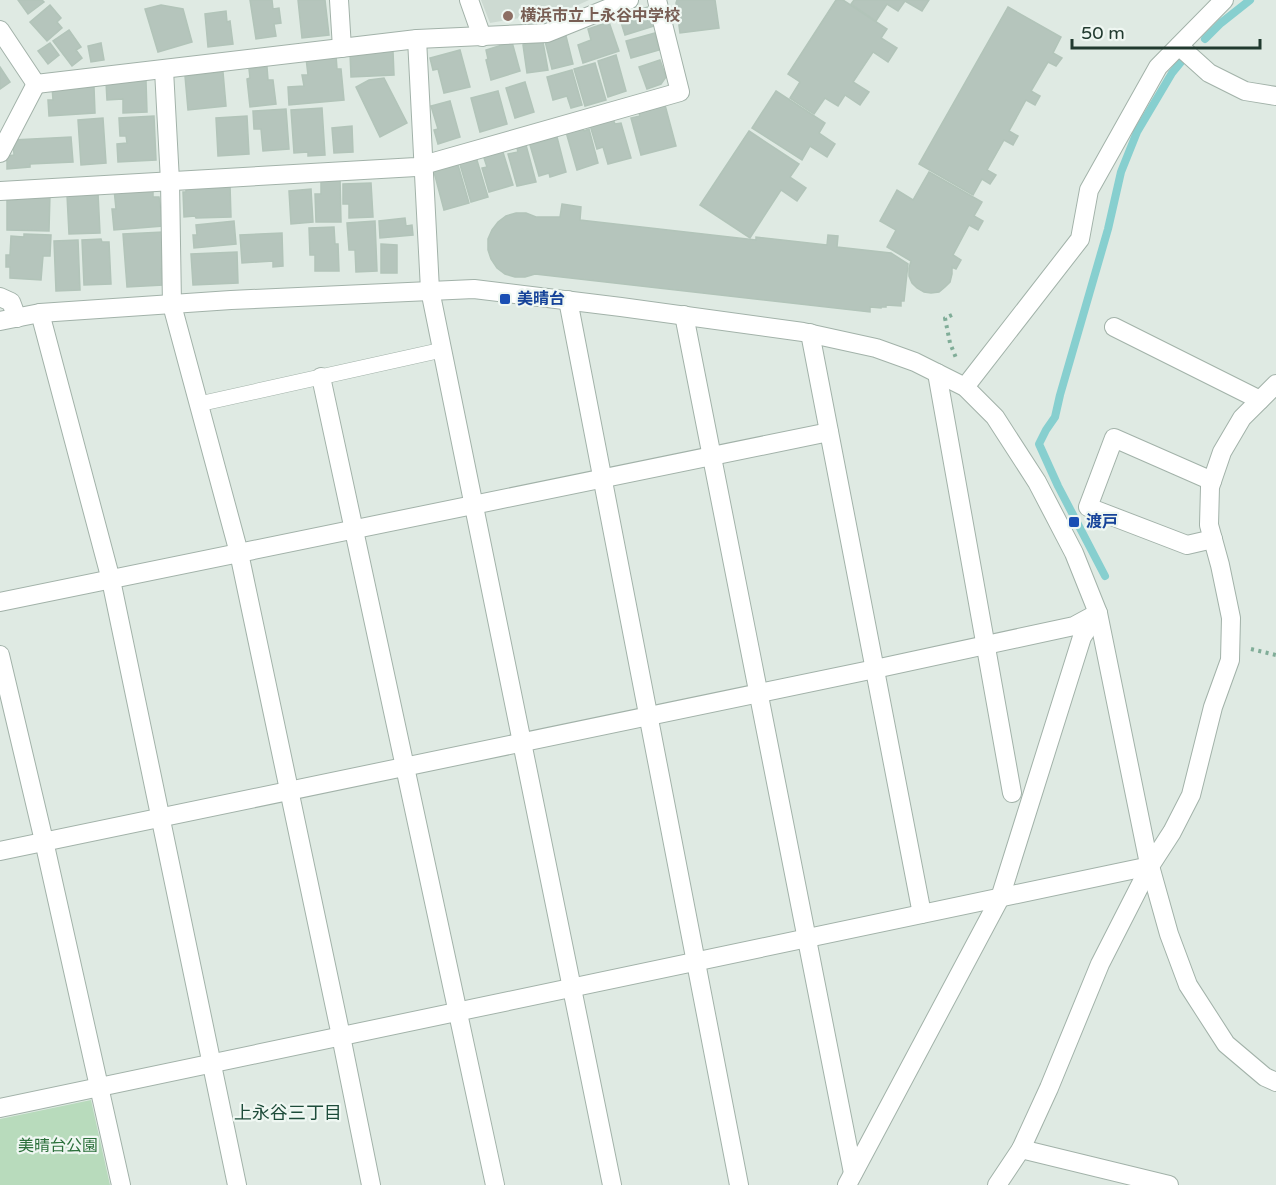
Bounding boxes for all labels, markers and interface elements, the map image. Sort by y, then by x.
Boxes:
place label: 横浜市立上永谷中学校 [520,6,680,26]
marker: 横浜市立上永谷中学校 [501,9,515,23]
scale bar [1072,12,1260,50]
text: 50 m [1081,22,1125,44]
place label: 美晴台 [517,289,565,309]
marker: 美晴台 [498,292,512,306]
place label: 渡戸 [1086,512,1118,532]
marker: 渡戸 [1067,515,1081,529]
district label: 上永谷三丁目 [234,1102,342,1124]
park label: 美晴台公園 [18,1136,98,1156]

